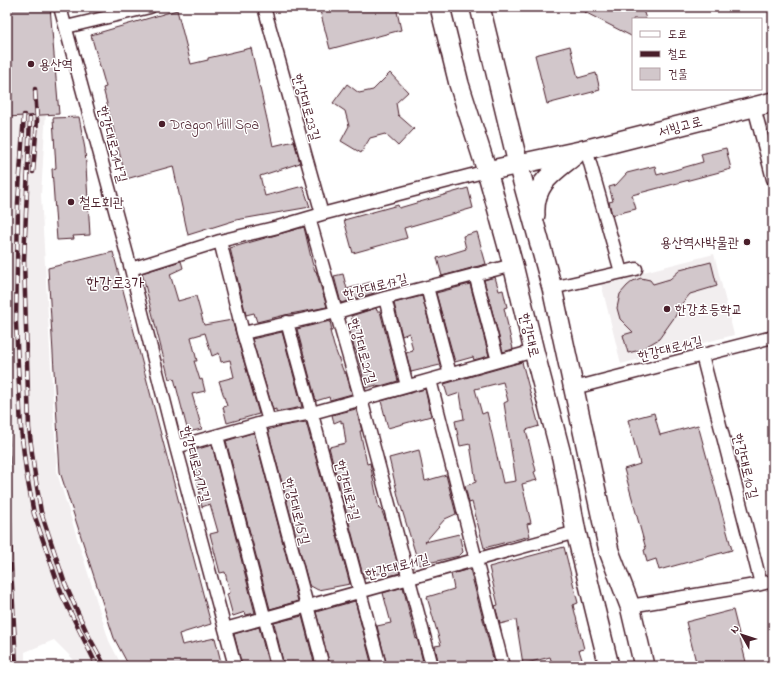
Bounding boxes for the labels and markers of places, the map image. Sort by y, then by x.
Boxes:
place label: 용산역 [39,55,73,76]
marker: 용산역 [26,59,36,69]
place label: Dragon Hill Spa [169,115,259,137]
marker: Dragon Hill Spa [157,119,167,129]
place label: 철도회관 [79,193,124,214]
marker: 철도회관 [66,197,76,207]
place label: 용산역사박물관 [660,233,739,254]
marker: 용산역사박물관 [742,237,752,247]
place label: 한강초등학교 [675,300,743,321]
marker: 한강초등학교 [662,304,672,314]

